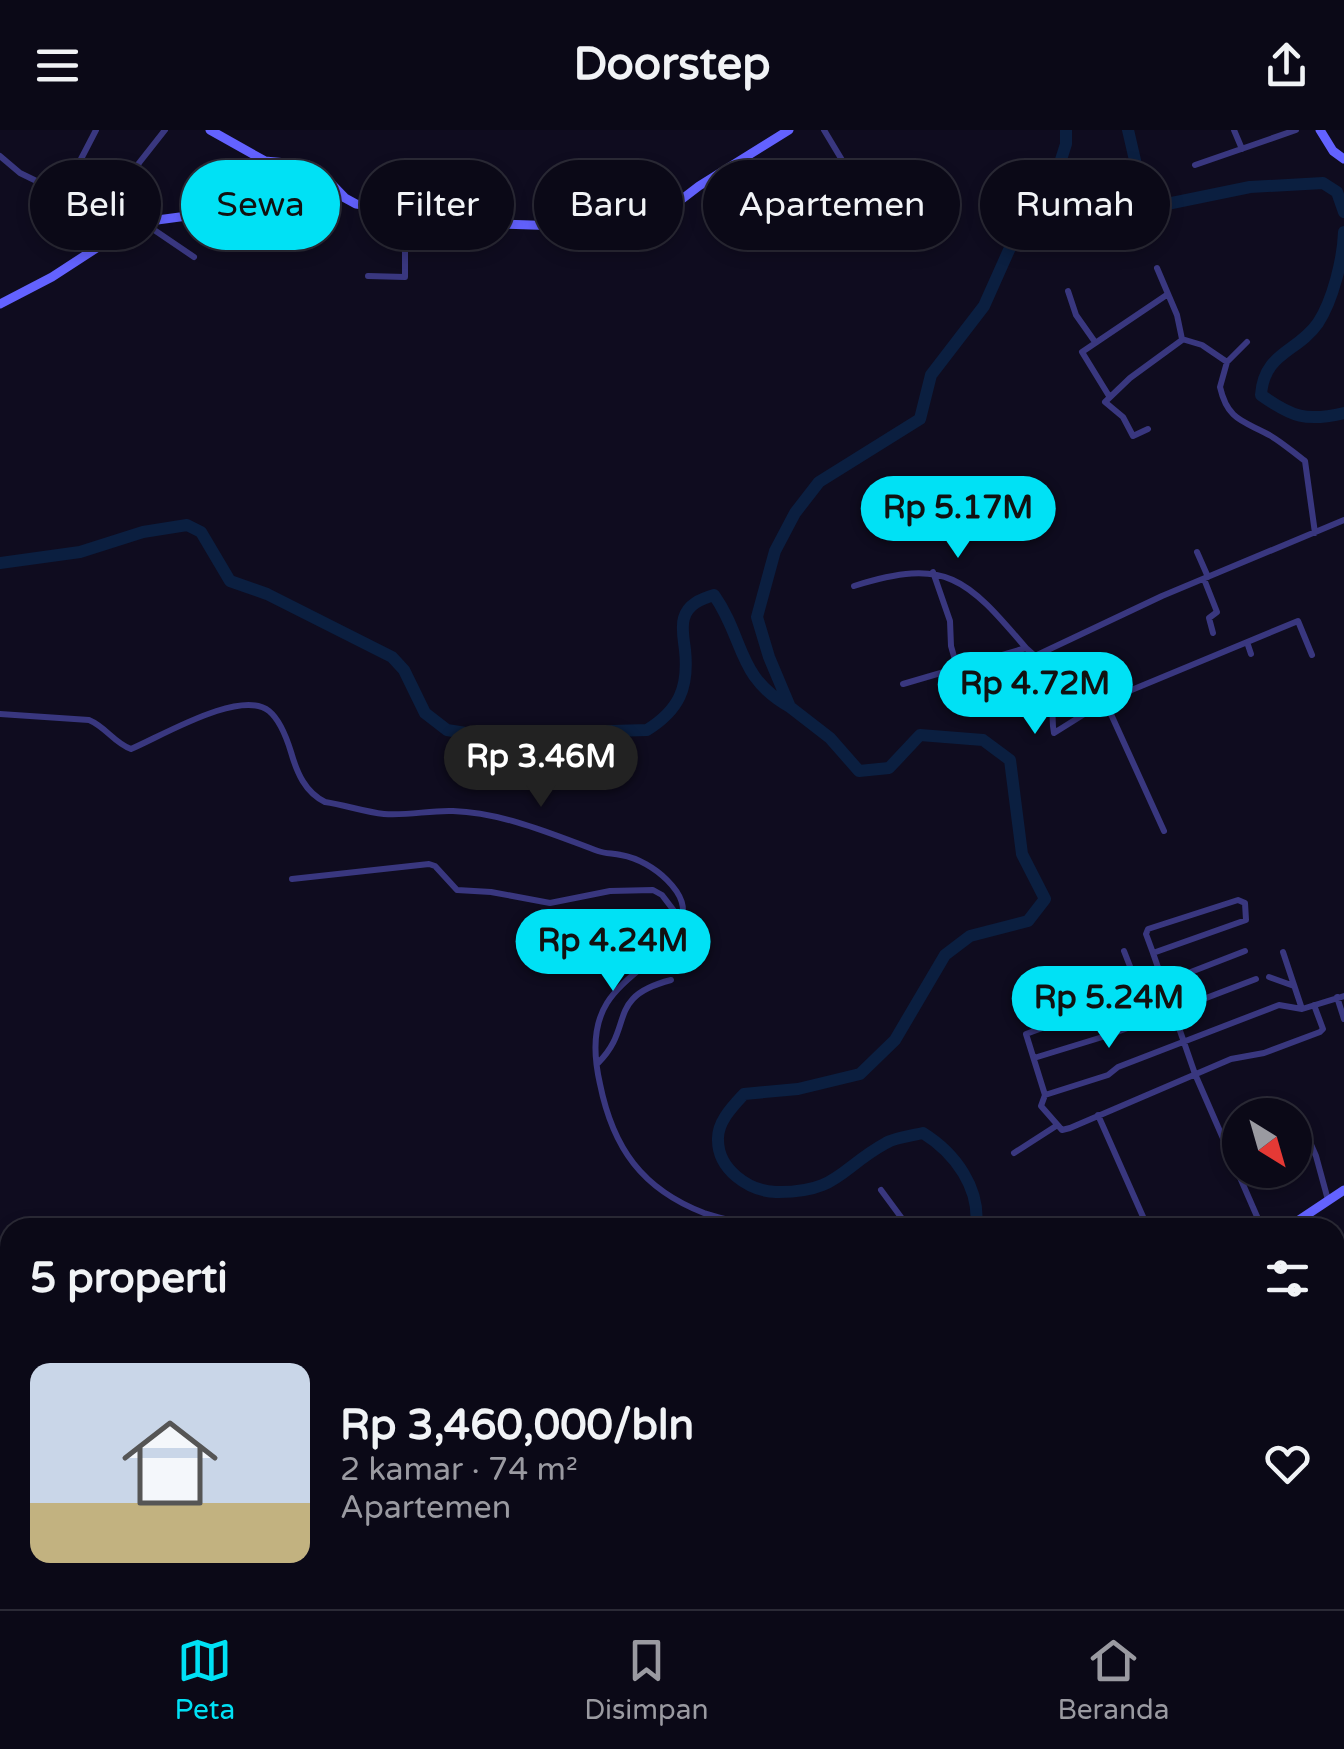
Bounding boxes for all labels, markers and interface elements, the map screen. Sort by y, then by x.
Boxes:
icon: menu [30,38,85,93]
text: Doorstep [573,38,771,92]
icon: share [1259,38,1314,93]
chip: Beli [30,160,161,250]
chip: Sewa [181,160,340,250]
chip: Filter [360,160,514,250]
chip: Baru [534,160,683,250]
chip: Apartemen [703,160,960,250]
chip: Rumah [980,160,1170,250]
pin: Rp 5.17M [855,476,1061,561]
text: Rp 5.17M [883,489,1033,527]
pin: Rp 4.72M [932,652,1138,737]
text: Rp 4.72M [960,665,1110,703]
pin: Rp 3.46M [438,725,644,810]
text: Rp 3.46M [466,738,616,776]
pin: Rp 4.24M [510,909,716,994]
text: Rp 4.24M [538,922,688,960]
pin: Rp 5.24M [1006,966,1212,1051]
text: Rp 5.24M [1034,979,1184,1017]
north arrow [1222,1098,1312,1188]
map controls [1222,1098,1312,1188]
icon: filters [1260,1251,1315,1306]
text: 5 properti [30,1253,228,1304]
text: Rp 3,460,000/bln [340,1400,694,1451]
icon: home [110,1403,230,1523]
icon: heart [1260,1436,1315,1491]
text: 2 kamar · 74 m² [340,1451,578,1489]
text: Apartemen [340,1489,511,1527]
tab: Peta [174,1633,235,1727]
tab: Disimpan [584,1633,708,1727]
tab: Beranda [1057,1633,1170,1727]

